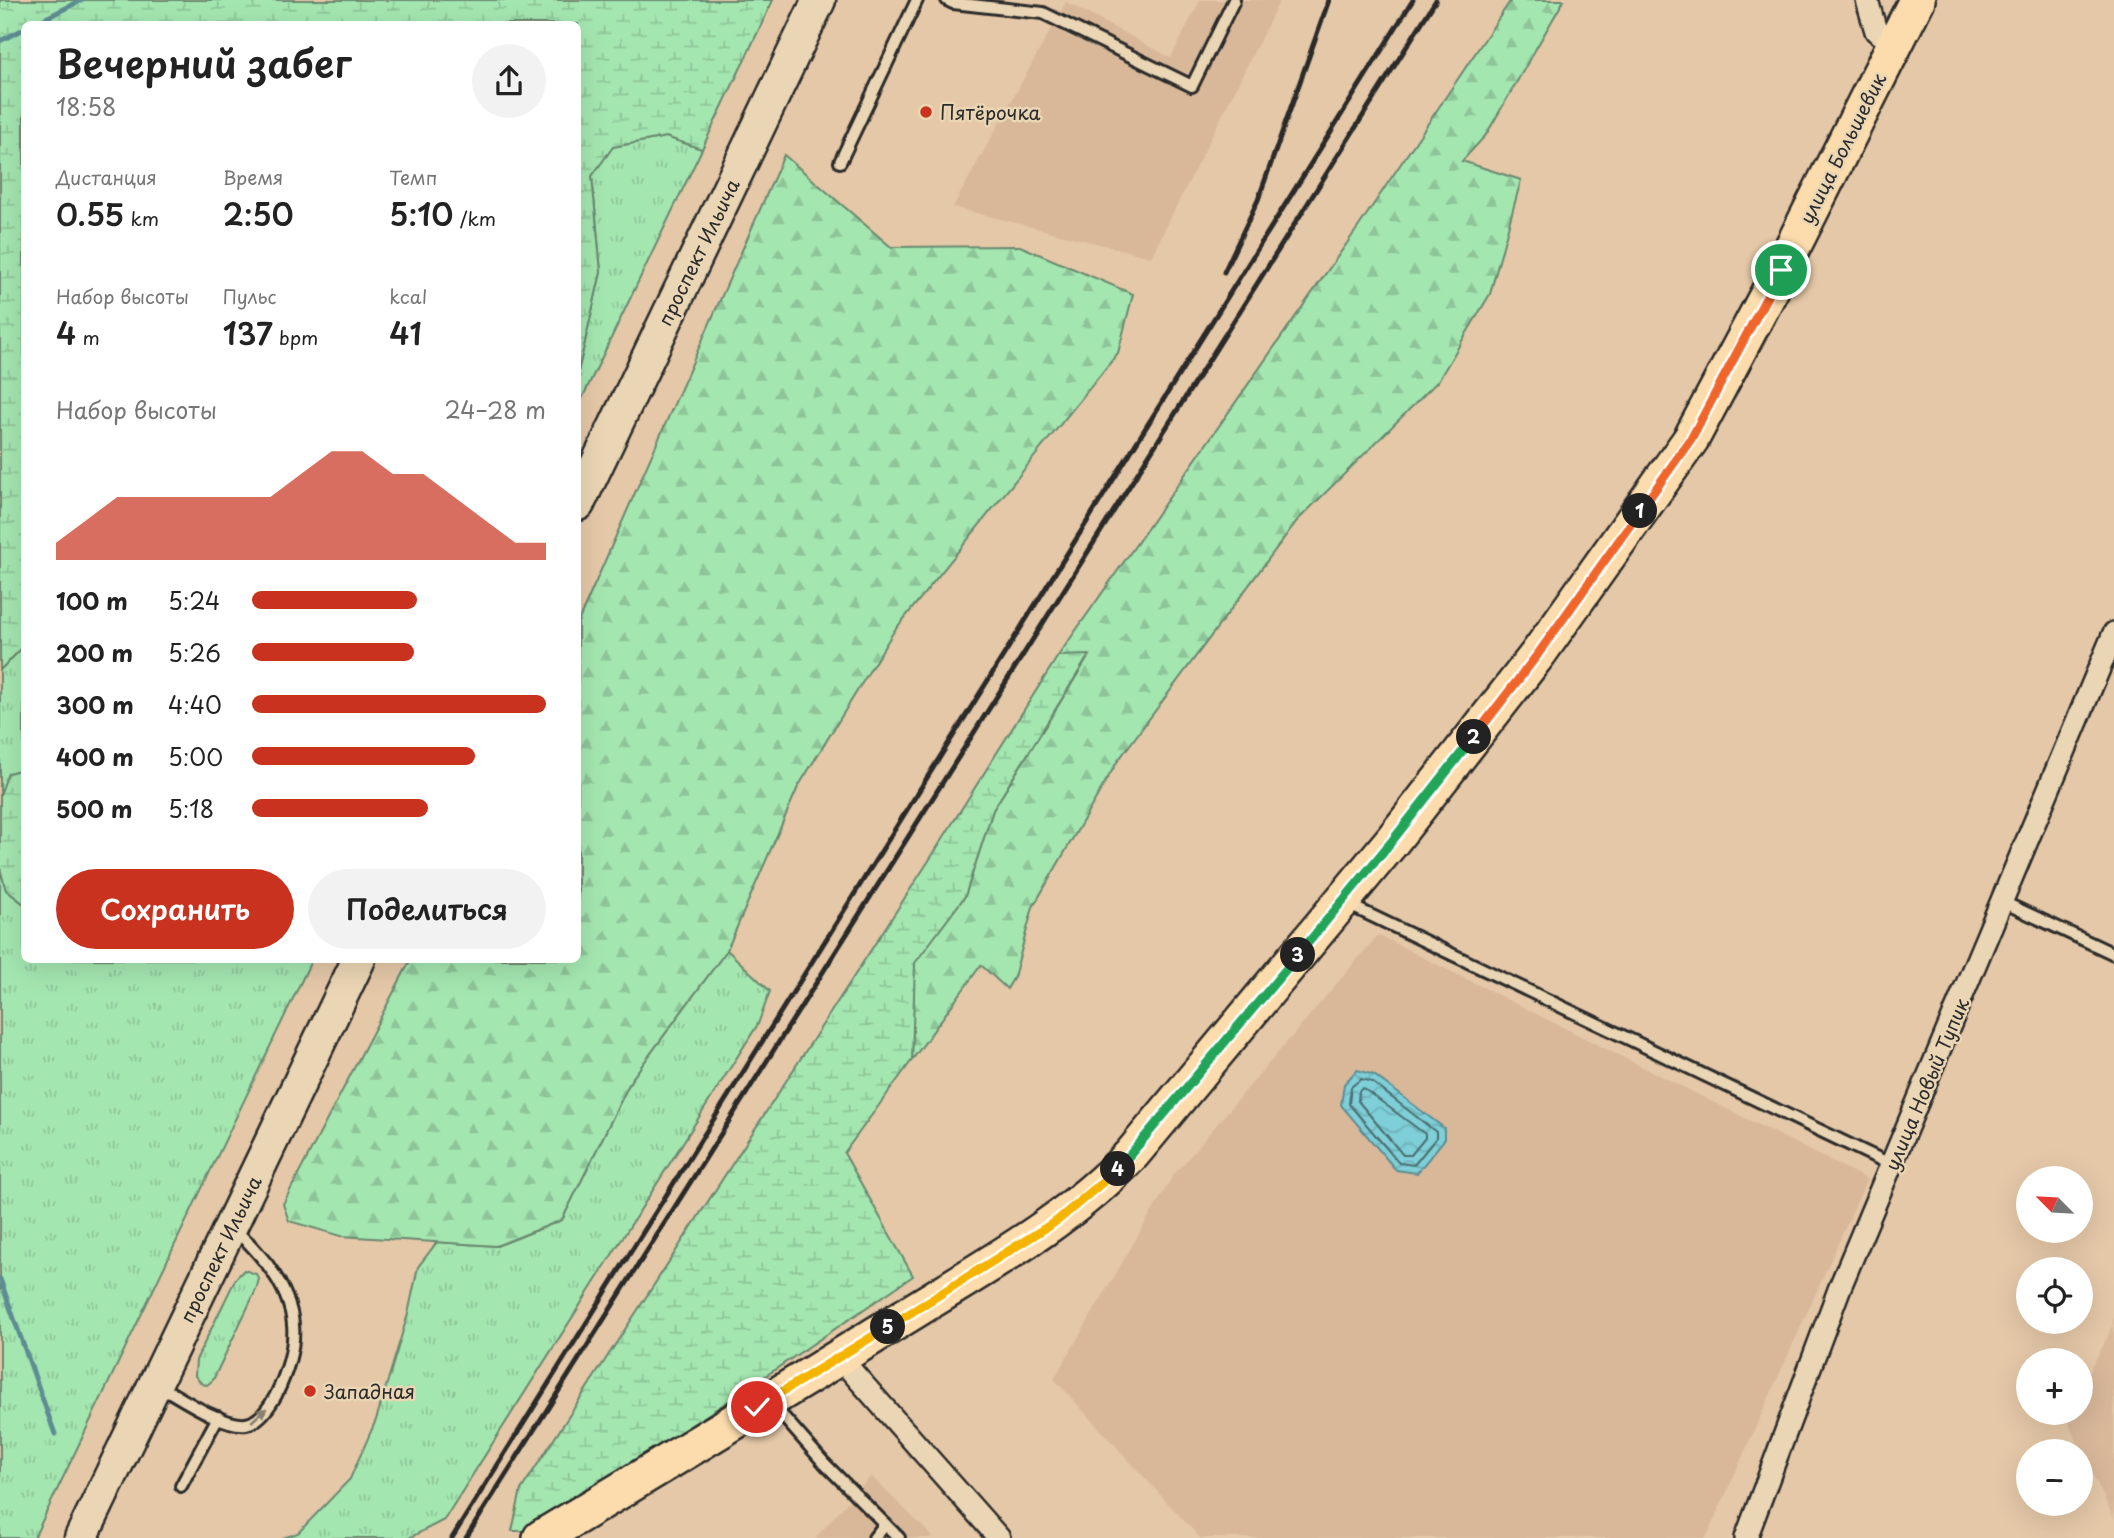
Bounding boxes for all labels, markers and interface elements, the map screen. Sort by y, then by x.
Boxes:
text: Вечерний забег [56,34,352,91]
button: share [472,44,546,118]
street label: улица Большевик [1792,67,1892,228]
text: 18:58 [56,89,116,124]
place label: Пятёрочка [940,98,1041,126]
marker: Пятёрочка [918,104,934,120]
text: Дистанция [56,163,157,191]
text: Время [223,163,283,191]
text: Темп [389,163,437,191]
street label: проспект Ильича [650,174,746,330]
text: 0.55 [56,191,124,236]
text: 2:50 [223,191,294,236]
text: 5:10 [389,191,453,236]
text: km [124,204,159,232]
text: /km [453,204,496,232]
pin [1751,240,1811,300]
icon: arrive [1762,251,1800,289]
text: Набор высоты [56,282,189,310]
text: Пульс [223,282,276,310]
text: kcal [389,282,427,310]
text: 4 [56,310,76,355]
text: 137 [223,310,273,355]
text: 41 [389,310,422,355]
text: m [76,323,100,351]
text: bpm [273,323,318,351]
text: Набор высоты [56,392,217,427]
text: 24–28 m [445,392,546,427]
pin: 1 [1622,494,1658,528]
text: 1 [1635,496,1644,524]
text: 100 m [56,583,128,618]
text: 5:24 [168,583,220,618]
text: 200 m [56,635,133,670]
text: 5:26 [168,635,221,670]
text: 300 m [56,687,134,722]
text: 4:40 [168,687,222,722]
pin: 2 [1456,720,1492,754]
text: 2 [1467,722,1480,750]
text: 400 m [56,739,134,774]
text: 5:00 [168,739,223,774]
text: 500 m [56,791,133,826]
text: 5:18 [168,791,214,826]
button: Сохранить [56,869,294,949]
button: Поделиться [308,869,546,949]
pin: 3 [1280,937,1316,972]
text: 3 [1291,940,1304,968]
street label: улица Новый Тупик [1877,993,1975,1175]
pin: 4 [1100,1152,1136,1186]
text: 4 [1111,1154,1124,1182]
north arrow [2016,1166,2093,1242]
map controls [2016,1166,2093,1516]
street label: проспект Ильича [172,1171,268,1327]
button: locate [2016,1257,2093,1334]
pin: 5 [870,1310,906,1344]
text: 5 [881,1312,894,1340]
button: + [2016,1348,2093,1425]
place label: Западная [324,1377,415,1405]
pin [727,1377,787,1437]
marker: Западная [302,1383,318,1399]
icon: check [738,1388,776,1426]
one-way arrow [250,1407,268,1423]
button: − [2016,1439,2093,1516]

